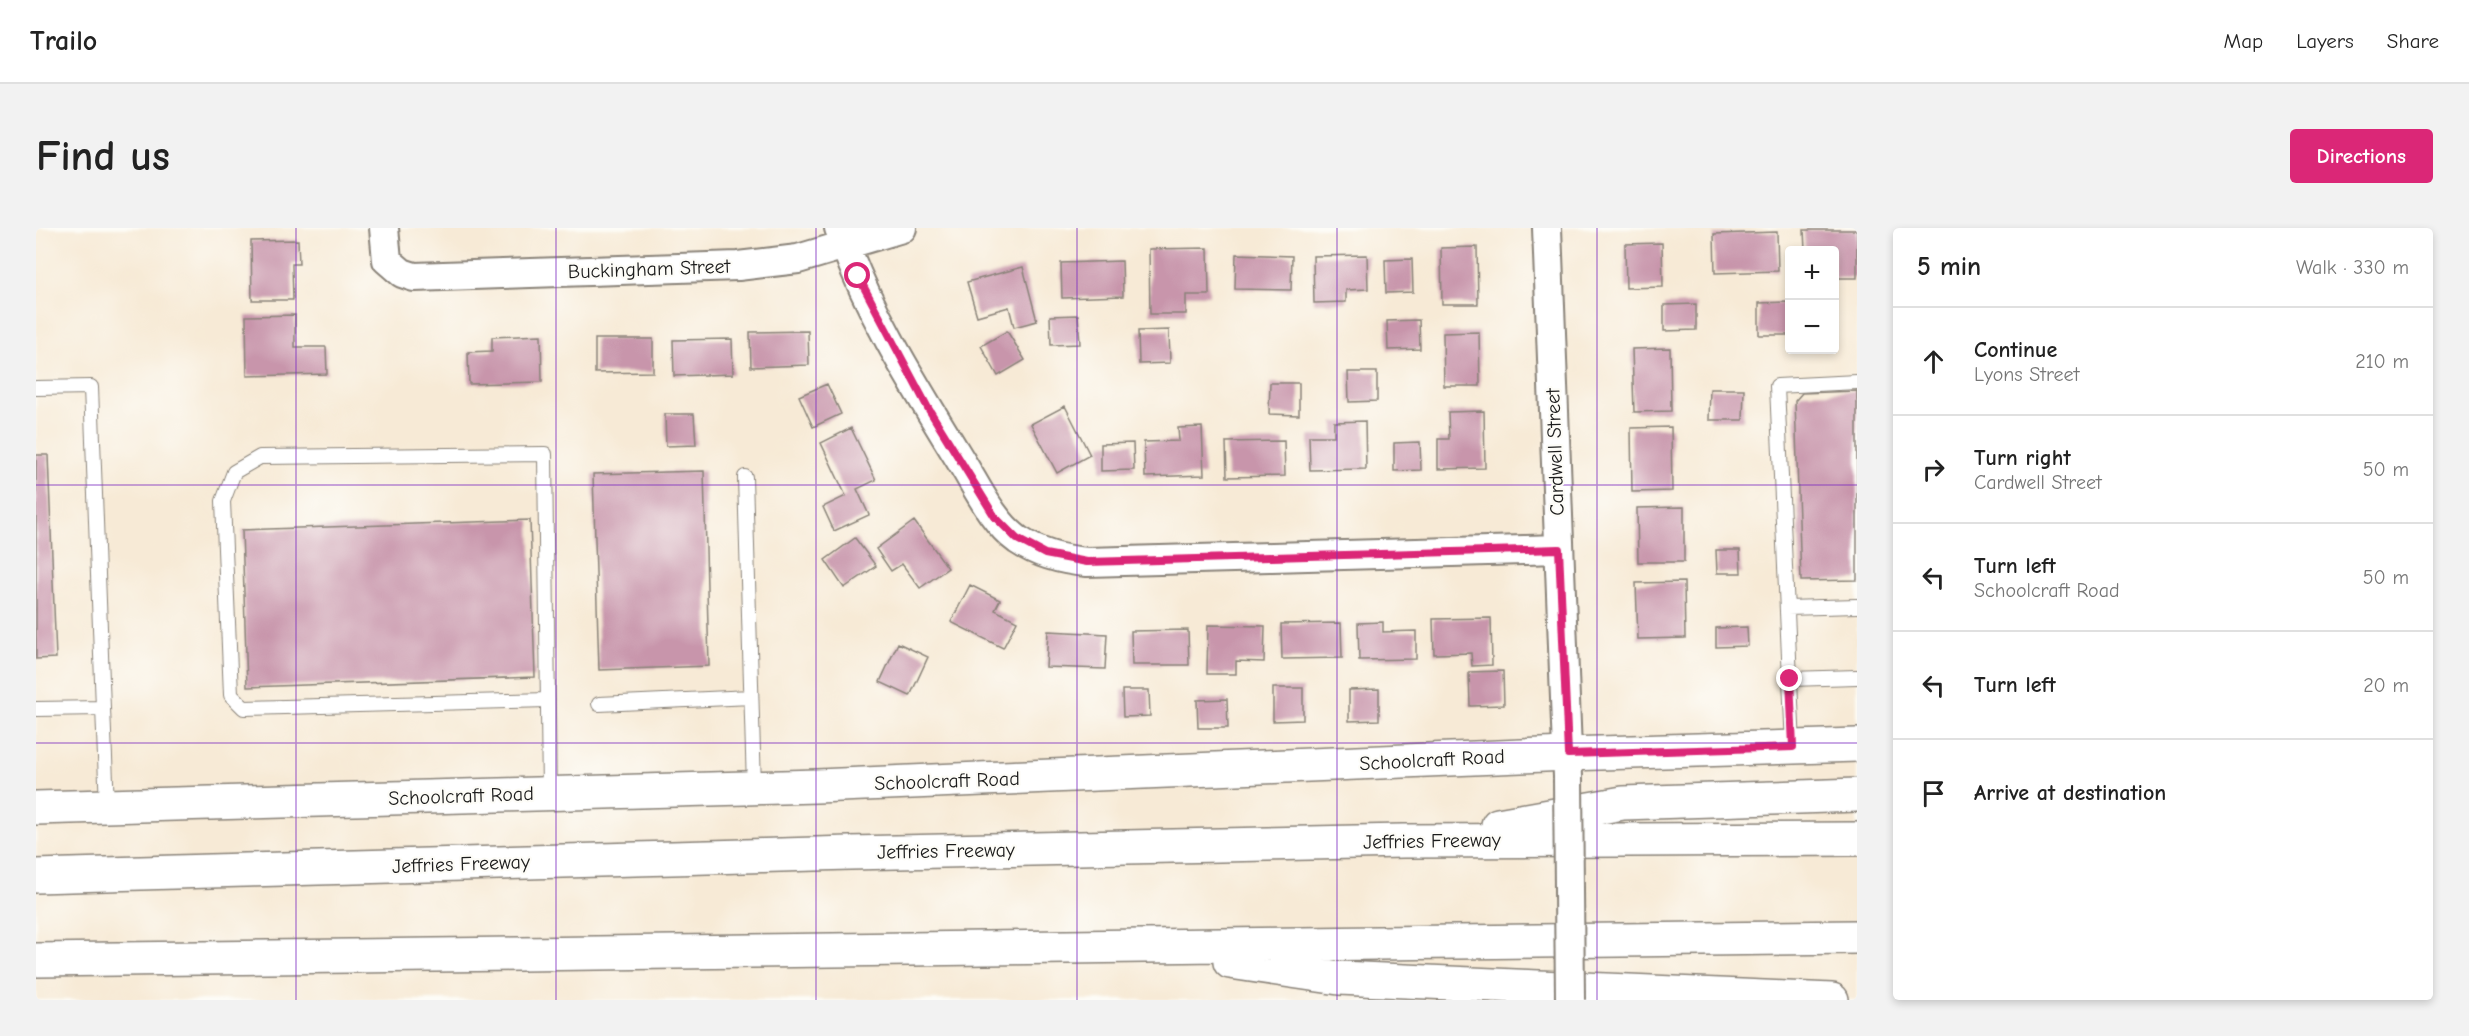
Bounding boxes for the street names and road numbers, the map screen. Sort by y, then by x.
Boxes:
street label: Buckingham Street [567,255,732,283]
street label: Cardwell Street [1541,387,1569,516]
street label: Schoolcraft Road [1359,745,1505,775]
street label: Schoolcraft Road [874,767,1020,795]
street label: Schoolcraft Road [388,782,534,810]
street label: Jeffries Freeway [1363,828,1501,854]
street label: Jeffries Freeway [877,838,1015,864]
street label: Jeffries Freeway [392,850,530,878]

